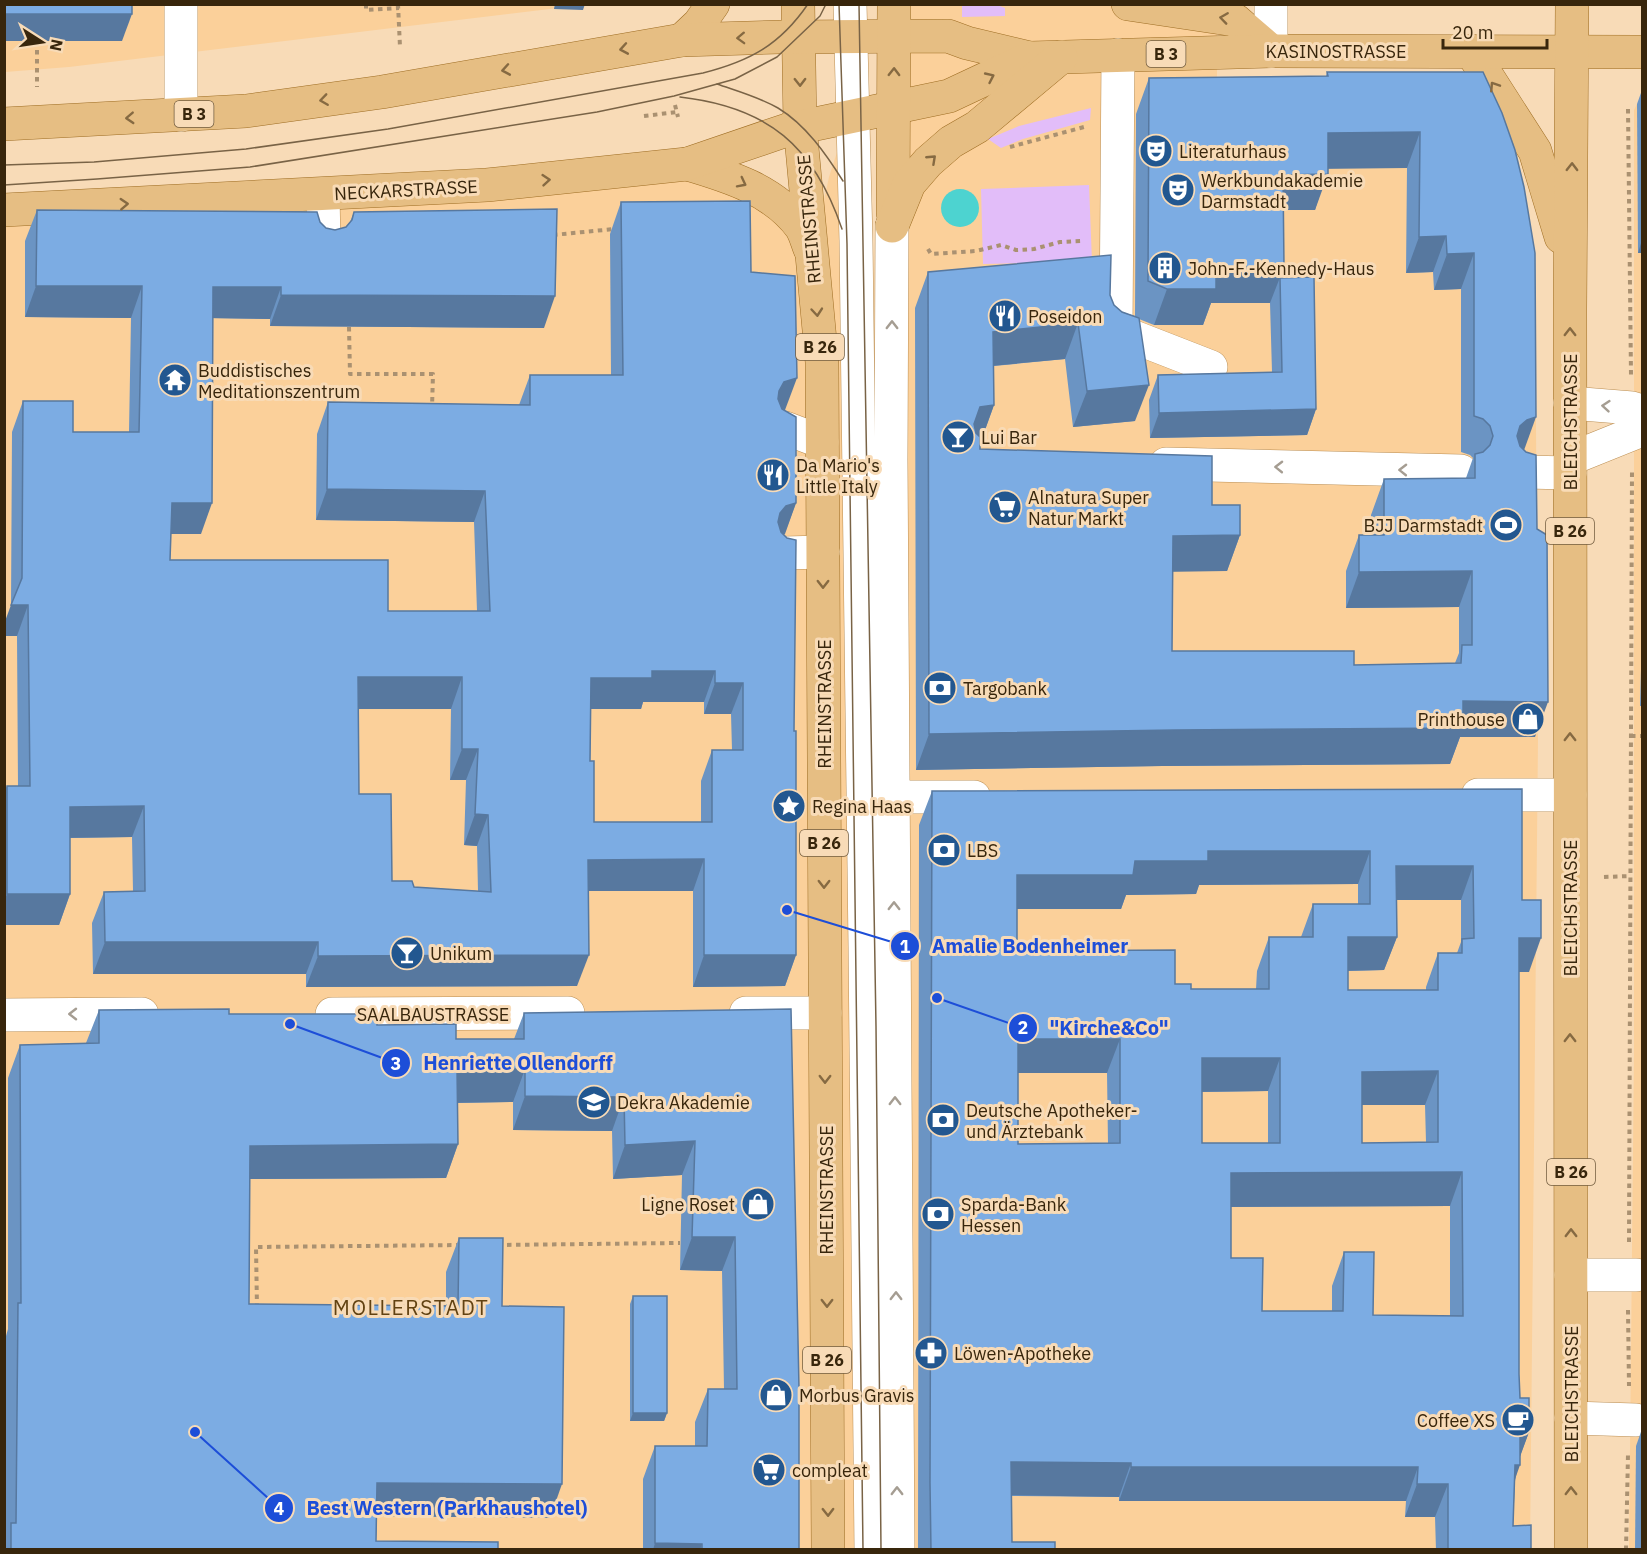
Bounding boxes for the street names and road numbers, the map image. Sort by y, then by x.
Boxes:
street label: KASINOSTRASSE [1266,40,1406,63]
road number: B 3 [1146,41,1186,67]
road number: B 3 [174,101,214,127]
street label: RHEINSTRASSE [792,154,826,284]
street label: NECKARSTRASSE [334,175,478,205]
road number: B 26 [796,334,844,360]
street label: BLEICHSTRASSE [1559,353,1582,491]
road number: B 26 [1546,518,1594,544]
street label: RHEINSTRASSE [813,639,836,769]
road number: B 26 [800,830,848,856]
street label: BLEICHSTRASSE [1559,839,1582,977]
street label: SAALBAUSTRASSE [357,1003,509,1026]
street label: RHEINSTRASSE [815,1125,838,1255]
road number: B 26 [1547,1159,1595,1185]
street label: BLEICHSTRASSE [1560,1325,1583,1463]
road number: B 26 [803,1347,851,1373]

